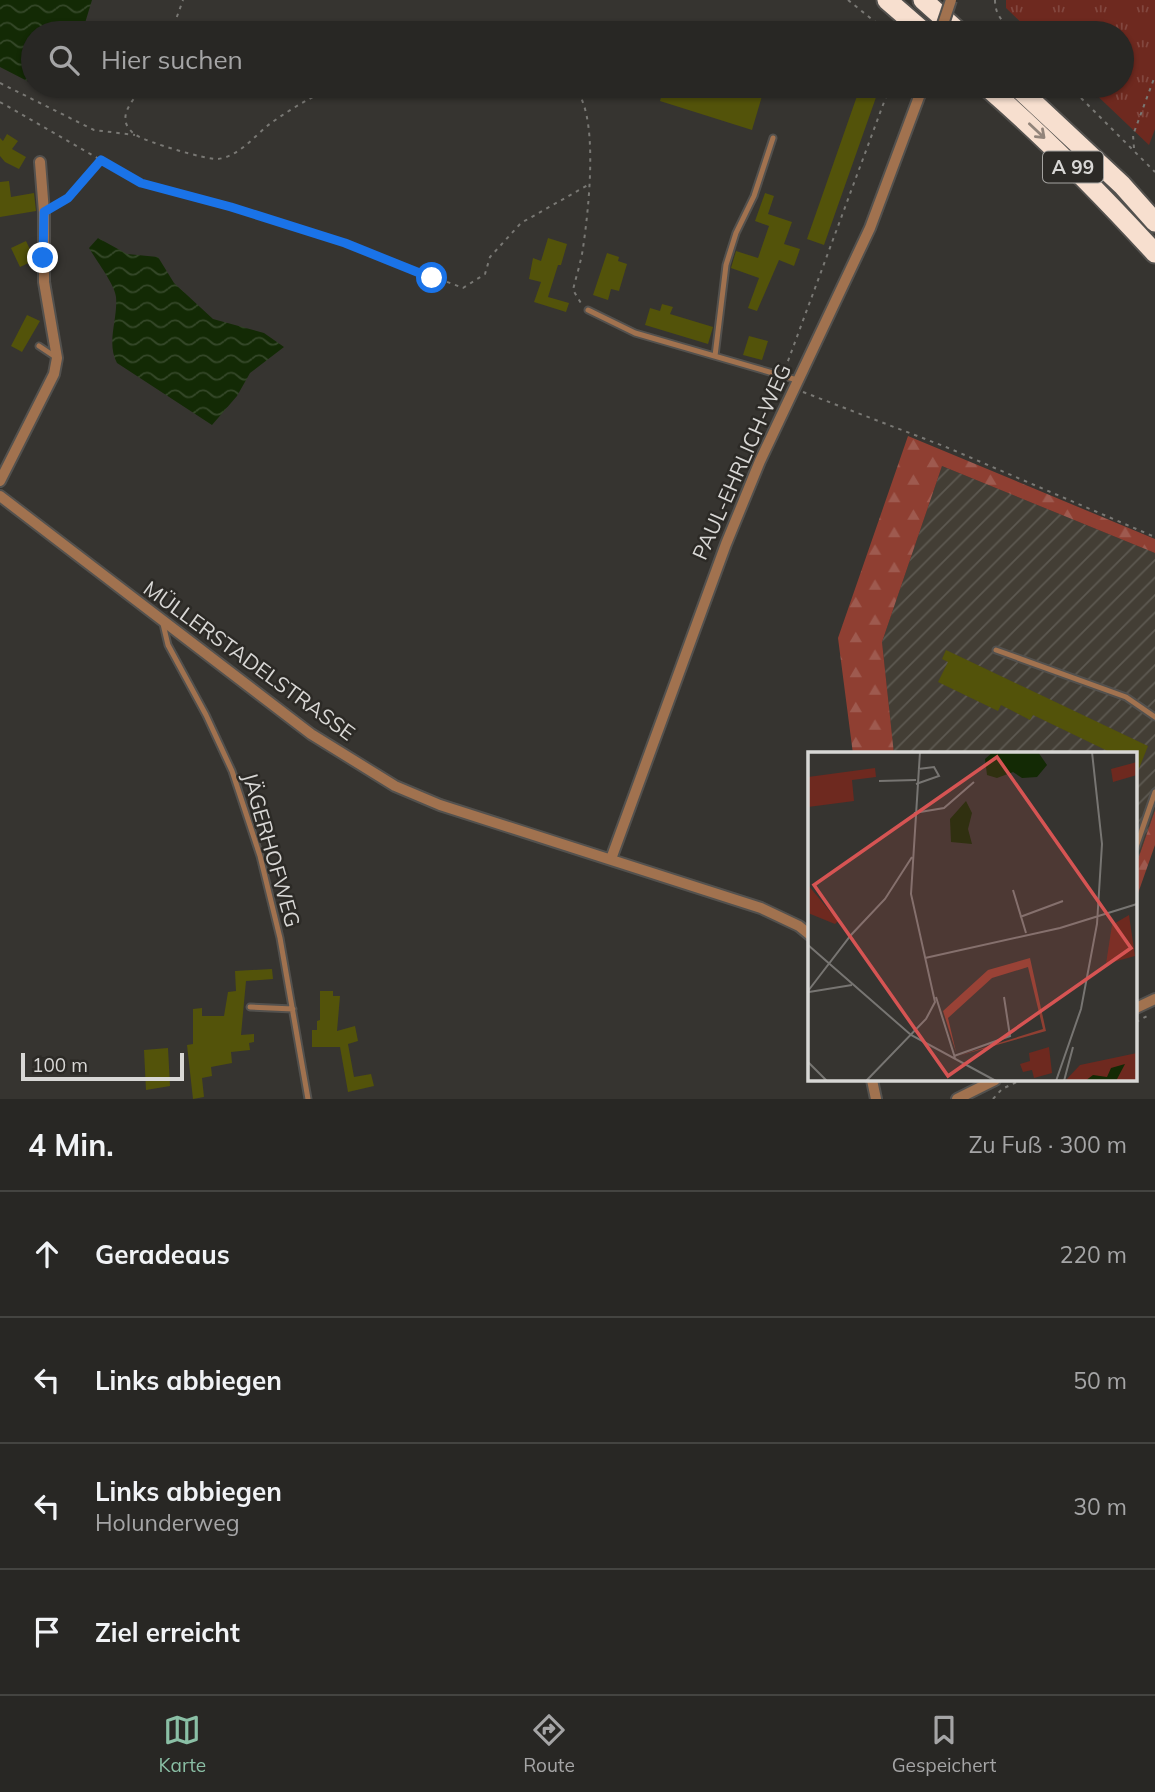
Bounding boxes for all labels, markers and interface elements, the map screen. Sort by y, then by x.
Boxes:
search box [21,21,1134,98]
icon: search [45,41,83,79]
text: Hier suchen [101,43,243,76]
one-way arrow [1028,123,1046,139]
road number: A 99 [1043,152,1103,182]
route end [27,242,58,273]
route start [416,262,447,293]
street label: PAUL-EHRLICH-WEG [686,360,796,564]
street label: MÜLLERSTADELSTRASSE [139,575,360,746]
inset map [808,752,1138,1082]
street label: JÄGERHOFWEG [237,770,306,930]
scale bar [21,1050,184,1082]
text: 100 m [32,1053,88,1077]
text: 4 Min. [28,1126,114,1164]
text: Zu Fuß · 300 m [969,1130,1127,1159]
icon: ahead [28,1235,66,1273]
text: Geradeaus [95,1238,230,1271]
text: 220 m [1059,1240,1127,1269]
icon: left [28,1361,66,1399]
text: Links abbiegen [95,1364,282,1397]
text: 50 m [1073,1366,1127,1395]
text: Links abbiegen [95,1475,282,1508]
icon: left [28,1487,66,1525]
text: 30 m [1073,1492,1127,1521]
text: Holunderweg [95,1508,240,1537]
icon: arrive [28,1613,66,1651]
text: Ziel erreicht [95,1616,240,1649]
tab: Karte [158,1711,206,1777]
tab: Route [523,1711,575,1777]
tab: Gespeichert [892,1711,997,1777]

